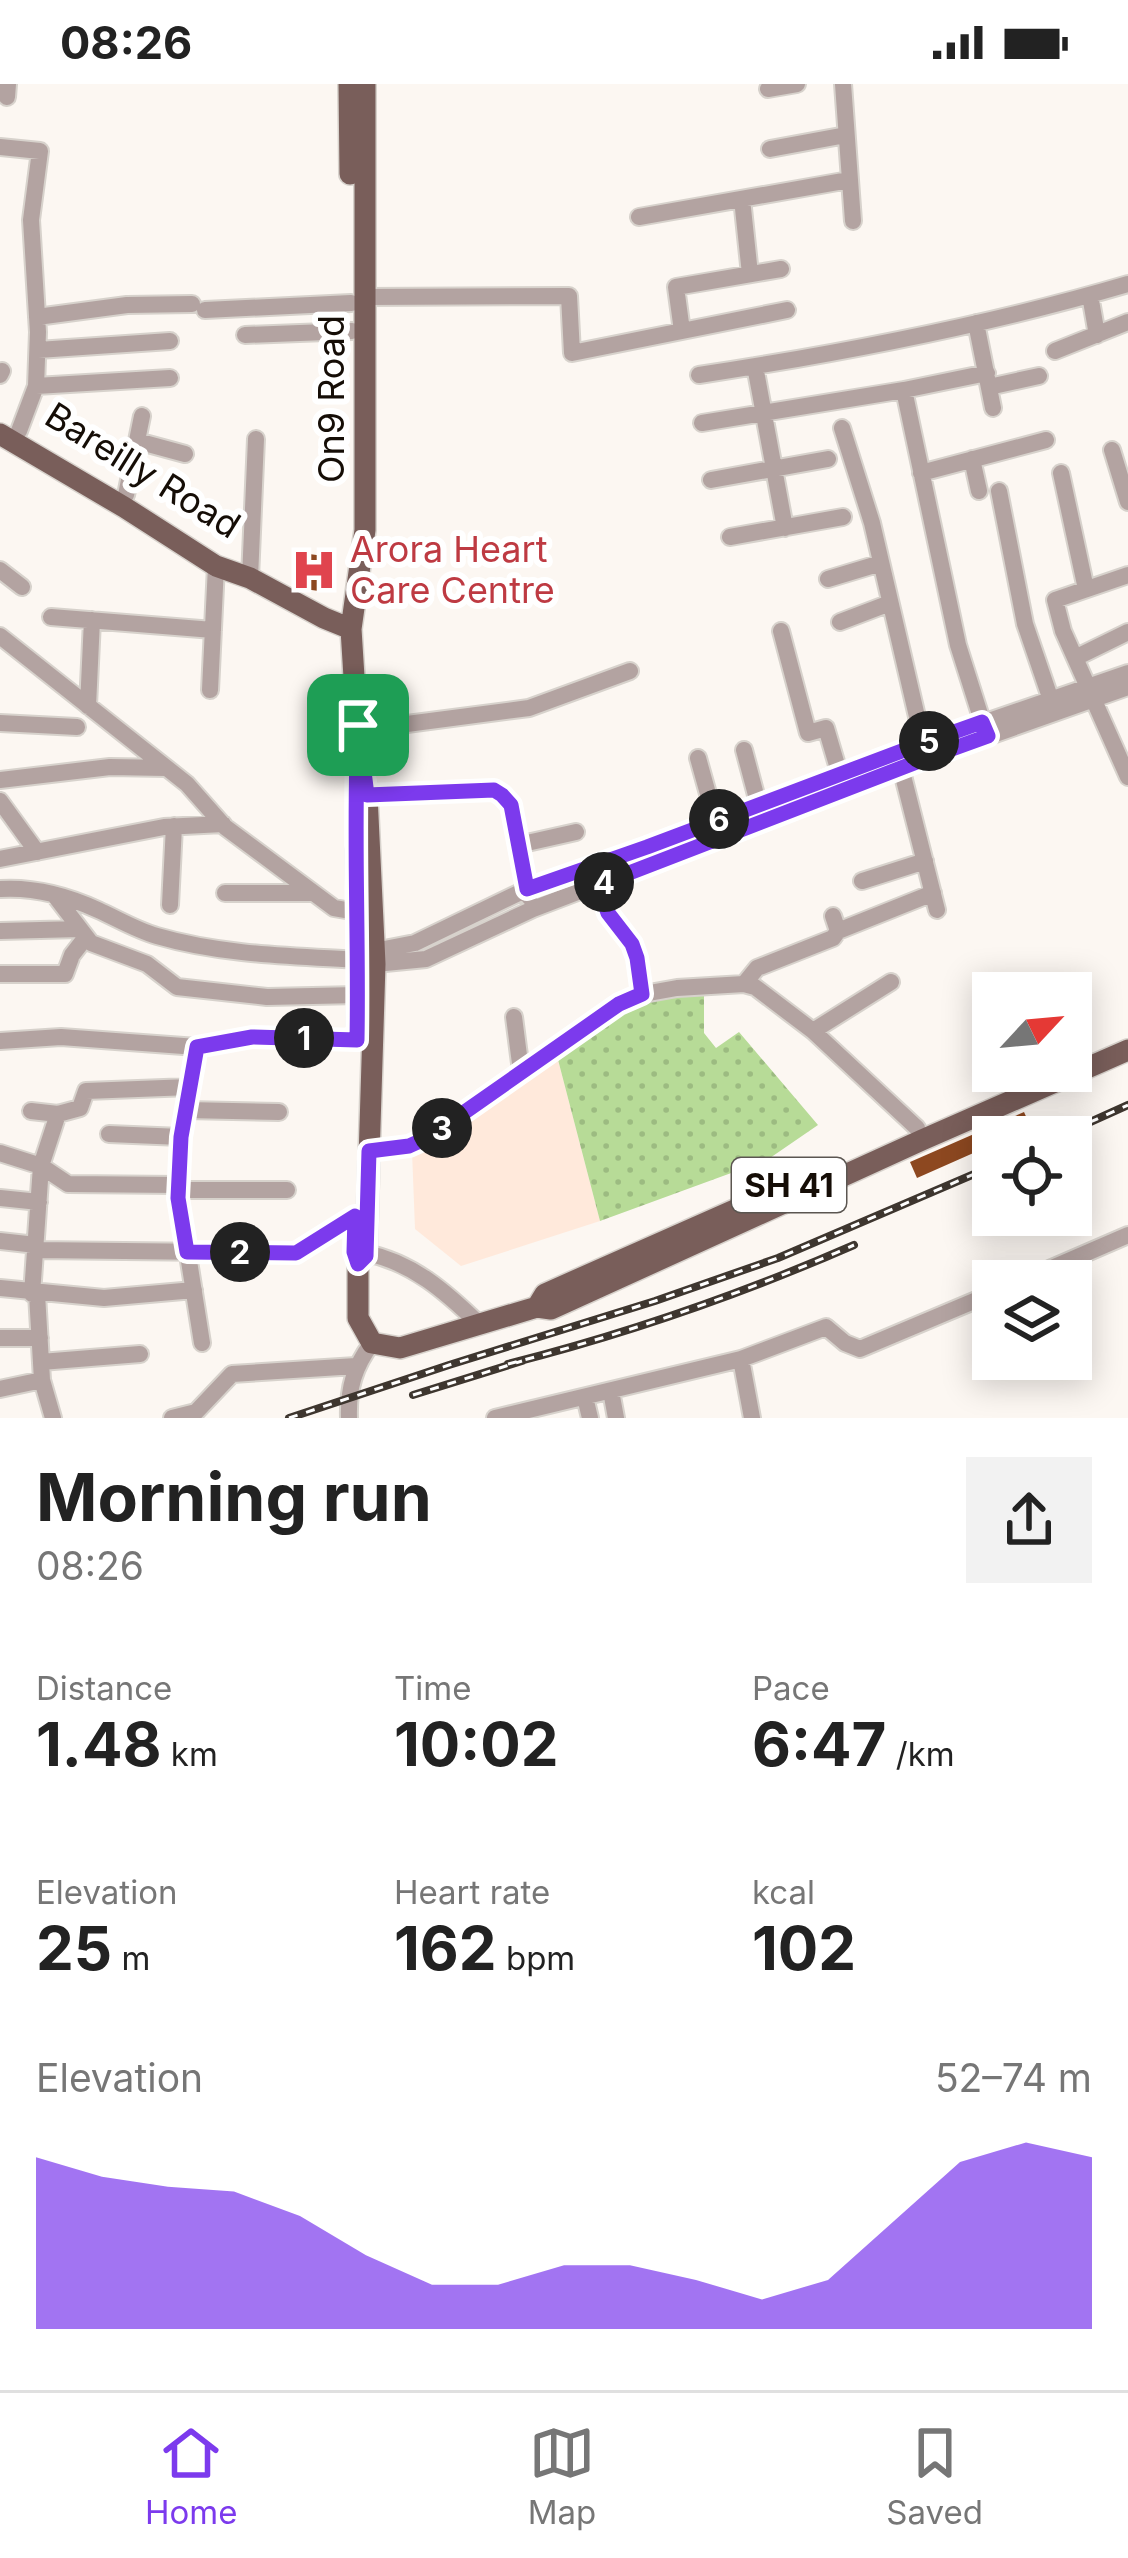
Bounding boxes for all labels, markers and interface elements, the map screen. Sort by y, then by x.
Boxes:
text: 08:26 [60,15,192,70]
street label: On9 Road [309,315,353,483]
street label: Bareilly Road [38,393,248,547]
place label: Arora Heart Care Centre [350,527,555,612]
hospital icon: Arora Heart Care Centre [289,545,339,595]
pin [307,674,409,776]
icon: arrive [325,692,391,758]
pin: 5 [899,711,959,771]
text: 5 [918,721,940,761]
pin: 6 [689,789,749,849]
text: 6 [708,799,730,839]
pin: 4 [574,852,634,912]
text: 4 [593,862,615,902]
north arrow [972,972,1092,1092]
map controls [972,972,1092,1380]
pin: 1 [274,1008,334,1068]
text: 1 [297,1018,311,1058]
pin: 3 [412,1098,472,1158]
text: 3 [431,1108,453,1148]
button: locate [972,1116,1092,1236]
road number: SH 41 [732,1158,846,1212]
pin: 2 [210,1222,270,1282]
text: 2 [230,1232,250,1272]
button: layers [972,1260,1092,1380]
text: Morning run [36,1457,432,1537]
button: share [966,1457,1092,1583]
text: 08:26 [36,1542,144,1589]
text: Distance [36,1668,172,1708]
text: Time [394,1668,471,1708]
text: Pace [752,1668,830,1708]
text: 1.48 [36,1708,162,1780]
text: 10:02 [394,1708,559,1780]
text: 6:47 [752,1708,886,1780]
text: km [162,1734,218,1774]
text: /km [886,1734,955,1774]
text: Elevation [36,1872,177,1912]
text: Heart rate [394,1872,550,1912]
text: kcal [752,1872,815,1912]
text: 25 [36,1912,112,1984]
text: 162 [394,1912,497,1984]
text: 102 [752,1912,856,1984]
text: m [112,1938,150,1978]
text: bpm [497,1938,575,1978]
text: Elevation [36,2054,203,2101]
text: 52–74 m [935,2054,1092,2101]
tab: Home [145,2420,238,2532]
tab: Map [528,2420,596,2532]
tab: Saved [886,2420,983,2532]

